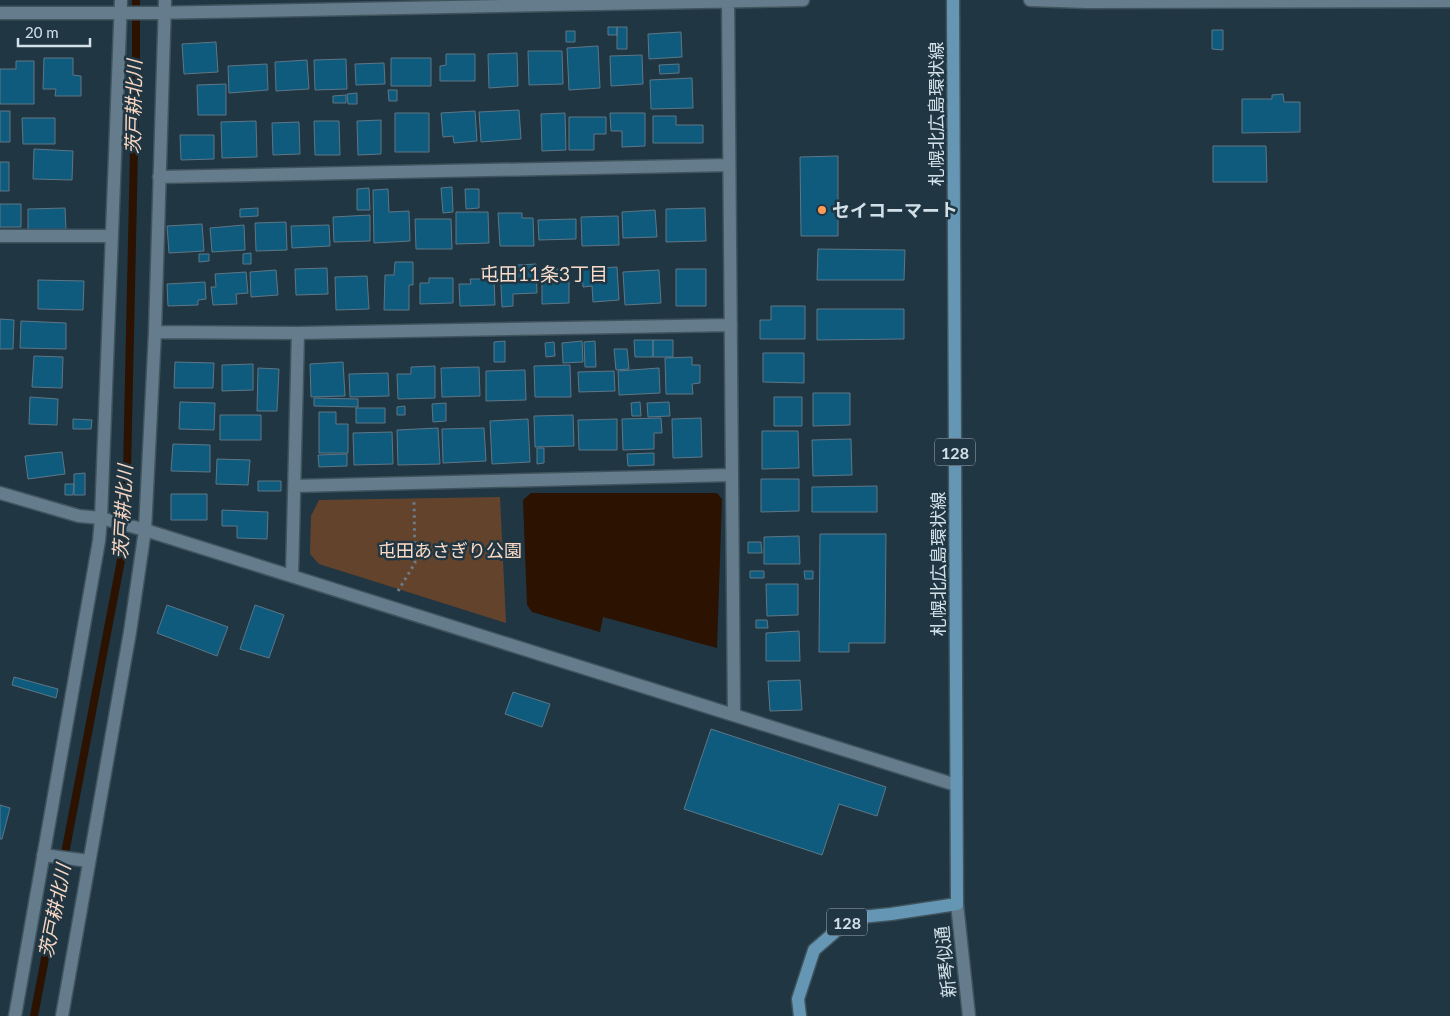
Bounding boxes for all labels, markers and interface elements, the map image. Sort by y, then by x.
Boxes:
scale bar [18,15,90,47]
text: 20 m [25,23,59,41]
street label: 札幌北広島環状線 [925,42,947,186]
water label: 茨戸耕北川 [121,57,145,155]
place label: セイコーマート [832,199,958,221]
marker: セイコーマート [816,204,828,216]
district label: 屯田11条3丁目 [480,262,608,285]
road number: 128 [935,438,975,466]
water label: 茨戸耕北川 [108,462,136,560]
street label: 札幌北広島環状線 [927,492,949,636]
park label: 屯田あさぎり公園 [378,539,522,561]
water label: 茨戸耕北川 [34,860,75,960]
road number: 128 [827,909,867,936]
street label: 新琴似通 [930,925,960,999]

